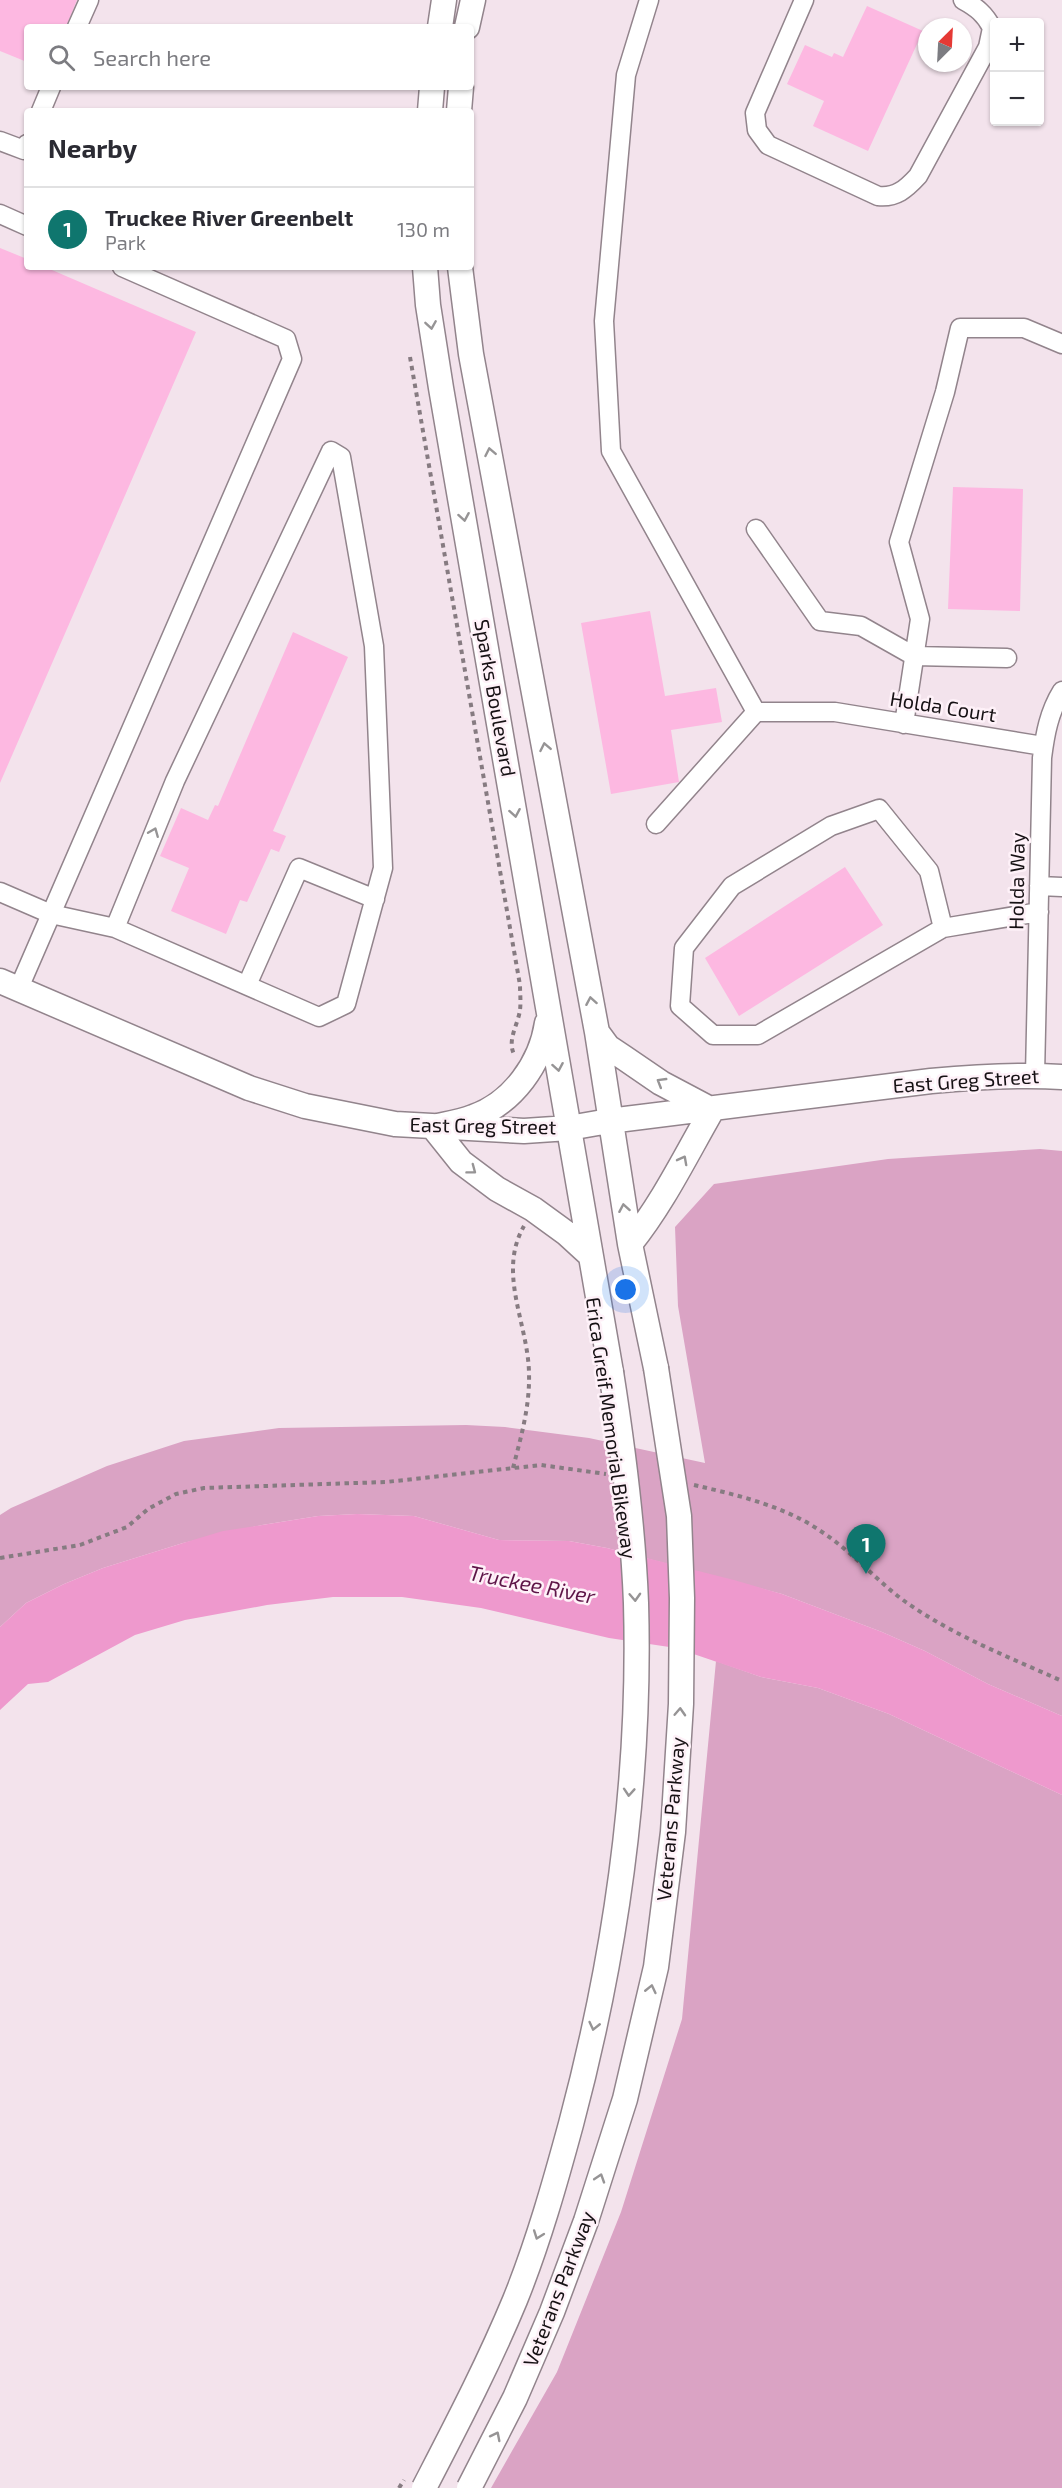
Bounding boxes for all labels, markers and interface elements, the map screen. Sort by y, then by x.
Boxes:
north arrow [918,18,972,72]
map controls [990,18,1044,126]
button: + [990,18,1044,72]
search box [24,24,474,90]
icon: search [45,41,78,74]
text: Search here [93,44,211,70]
button: − [990,72,1044,126]
text: Nearby [48,132,137,163]
text: Truckee River Greenbelt [105,204,353,230]
text: 1 [63,217,72,241]
text: 130 m [397,217,450,241]
text: Park [105,230,146,254]
one-way arrow [425,321,437,330]
one-way arrow [484,447,497,457]
one-way arrow [457,513,469,522]
street label: Sparks Boulevard [470,617,522,778]
street label: Holda Court [888,686,998,726]
one-way arrow [539,742,552,752]
one-way arrow [508,808,521,818]
one-way arrow [147,828,159,839]
street label: Holda Way [1003,832,1029,930]
one-way arrow [585,996,598,1006]
one-way arrow [552,1063,564,1072]
street label: East Greg Street [892,1063,1040,1097]
one-way arrow [657,1077,667,1089]
street label: East Greg Street [409,1112,557,1138]
one-way arrow [676,1156,687,1166]
one-way arrow [465,1163,476,1174]
one-way arrow [618,1203,630,1213]
your location [611,1275,640,1304]
street label: Erica Greif Memorial Bikeway [582,1295,642,1561]
pin: 1 [846,1524,886,1574]
water label: Truckee River [467,1559,598,1608]
one-way arrow [629,1593,642,1602]
one-way arrow [674,1708,687,1717]
street label: Veterans Parkway [651,1735,689,1902]
one-way arrow [623,1788,636,1797]
one-way arrow [644,1985,657,1995]
one-way arrow [588,2021,601,2031]
one-way arrow [593,2173,605,2184]
street label: Veterans Parkway [517,2207,599,2370]
one-way arrow [533,2229,546,2240]
one-way arrow [489,2432,500,2442]

